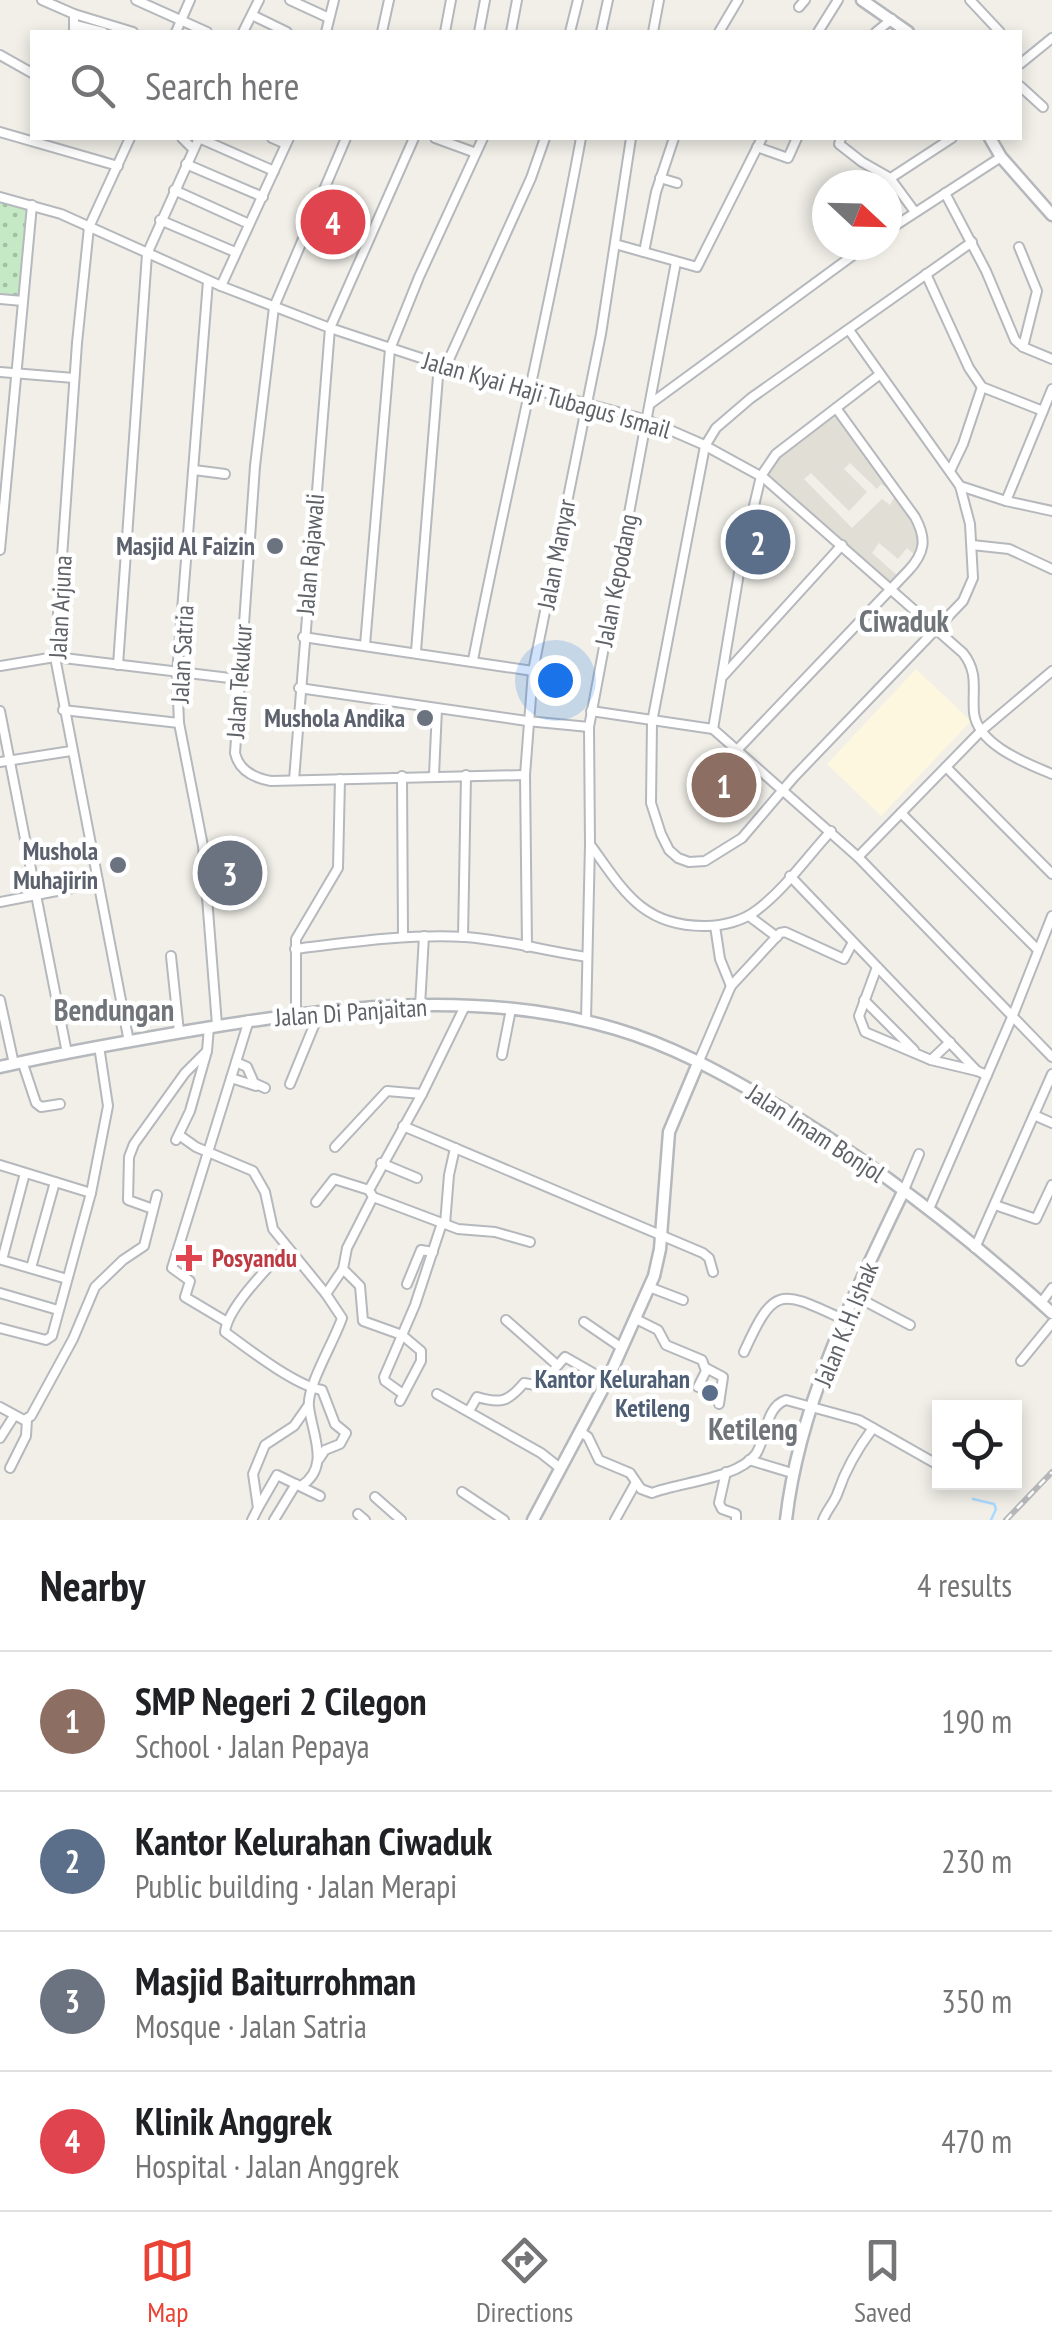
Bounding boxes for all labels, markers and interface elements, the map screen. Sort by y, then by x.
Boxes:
search box [30,30,1022,140]
icon: search [65,58,120,113]
text: Search here [145,61,299,110]
north arrow [812,170,902,260]
pin: 4 [300,184,366,260]
street label: Jalan Kyai Haji Tubagus Ismail [418,344,675,446]
street label: Jalan Rajawali [289,492,331,617]
street label: Jalan Manyar [529,496,582,613]
pin: 2 [726,504,790,580]
street label: Jalan Kepodang [587,511,644,650]
place label: Masjid Al Faizin [116,530,255,562]
marker: Masjid Al Faizin [264,535,286,557]
street label: Jalan Arjuna [41,555,79,660]
district label: Ciwaduk [859,601,950,640]
street label: Jalan Satria [163,604,201,705]
street label: Jalan Tekukur [219,623,259,740]
your location [530,655,581,706]
place label: Mushola Andika [264,702,405,734]
marker: Mushola Andika [414,707,436,729]
pin: 1 [692,748,756,822]
place label: Mushola Muhajirin [13,835,98,896]
pin: 3 [198,836,262,910]
marker: Mushola Muhajirin [107,854,129,876]
district label: Bendungan [54,990,174,1029]
street label: Jalan Di Panjaitan [273,991,428,1033]
street label: Jalan Imam Bonjol [740,1076,891,1189]
place label: Posyandu [212,1242,297,1274]
marker: Posyandu [176,1245,202,1271]
street label: Jalan K.H. Ishak [806,1257,886,1392]
place label: Kantor Kelurahan Ketileng [535,1363,690,1424]
marker: Kantor Kelurahan Ketileng [699,1382,721,1404]
map controls [932,1400,1022,1490]
button: locate [932,1400,1022,1490]
district label: Ketileng [708,1409,798,1448]
text: Nearby [40,1558,145,1613]
text: 4 results [917,1564,1012,1606]
text: SMP Negeri 2 Cilegon [135,1676,427,1725]
text: 1 [65,1700,80,1742]
text: 190 m [941,1700,1012,1742]
text: School · Jalan Pepaya [135,1725,370,1767]
text: Kantor Kelurahan Ciwaduk [135,1816,492,1865]
text: 2 [65,1840,80,1882]
text: 230 m [941,1840,1012,1882]
text: Public building · Jalan Merapi [135,1865,457,1907]
text: Masjid Baiturrohman [135,1956,416,2005]
text: 3 [65,1980,80,2022]
text: 350 m [941,1980,1012,2022]
text: Mosque · Jalan Satria [135,2005,367,2047]
text: Klinik Anggrek [135,2096,332,2145]
text: 4 [65,2120,80,2162]
text: 470 m [941,2120,1012,2162]
text: Hospital · Jalan Anggrek [135,2145,399,2187]
tab: Map [140,2233,195,2330]
tab: Directions [476,2233,573,2330]
tab: Saved [854,2233,912,2330]

